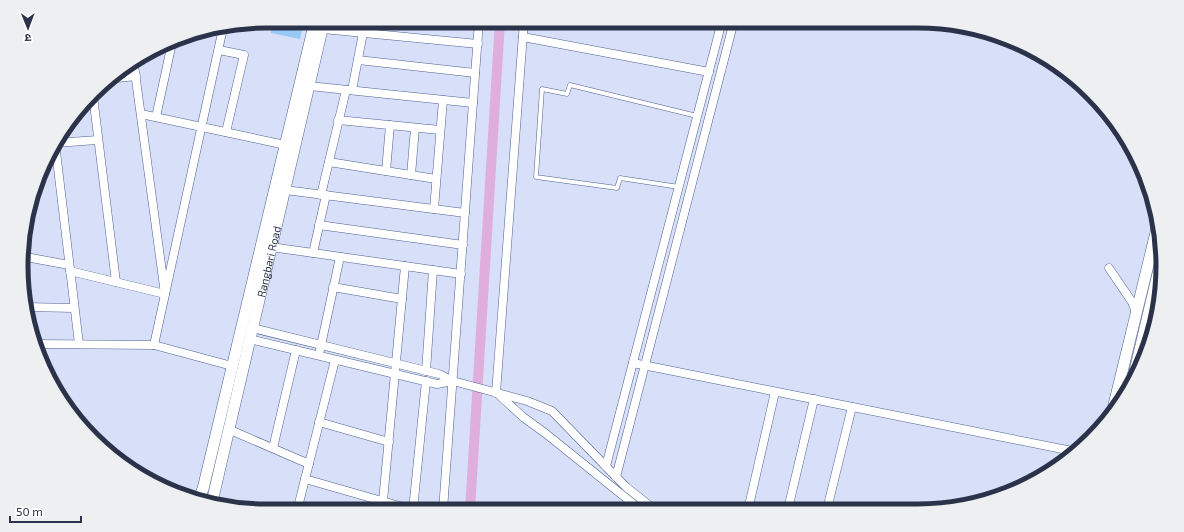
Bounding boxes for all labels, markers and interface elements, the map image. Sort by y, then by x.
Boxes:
north arrow [8,8,48,48]
text: उ [24,32,32,45]
street label: Rangbari Road [253,225,283,298]
scale bar [10,498,81,524]
text: 50 m [16,504,43,518]

